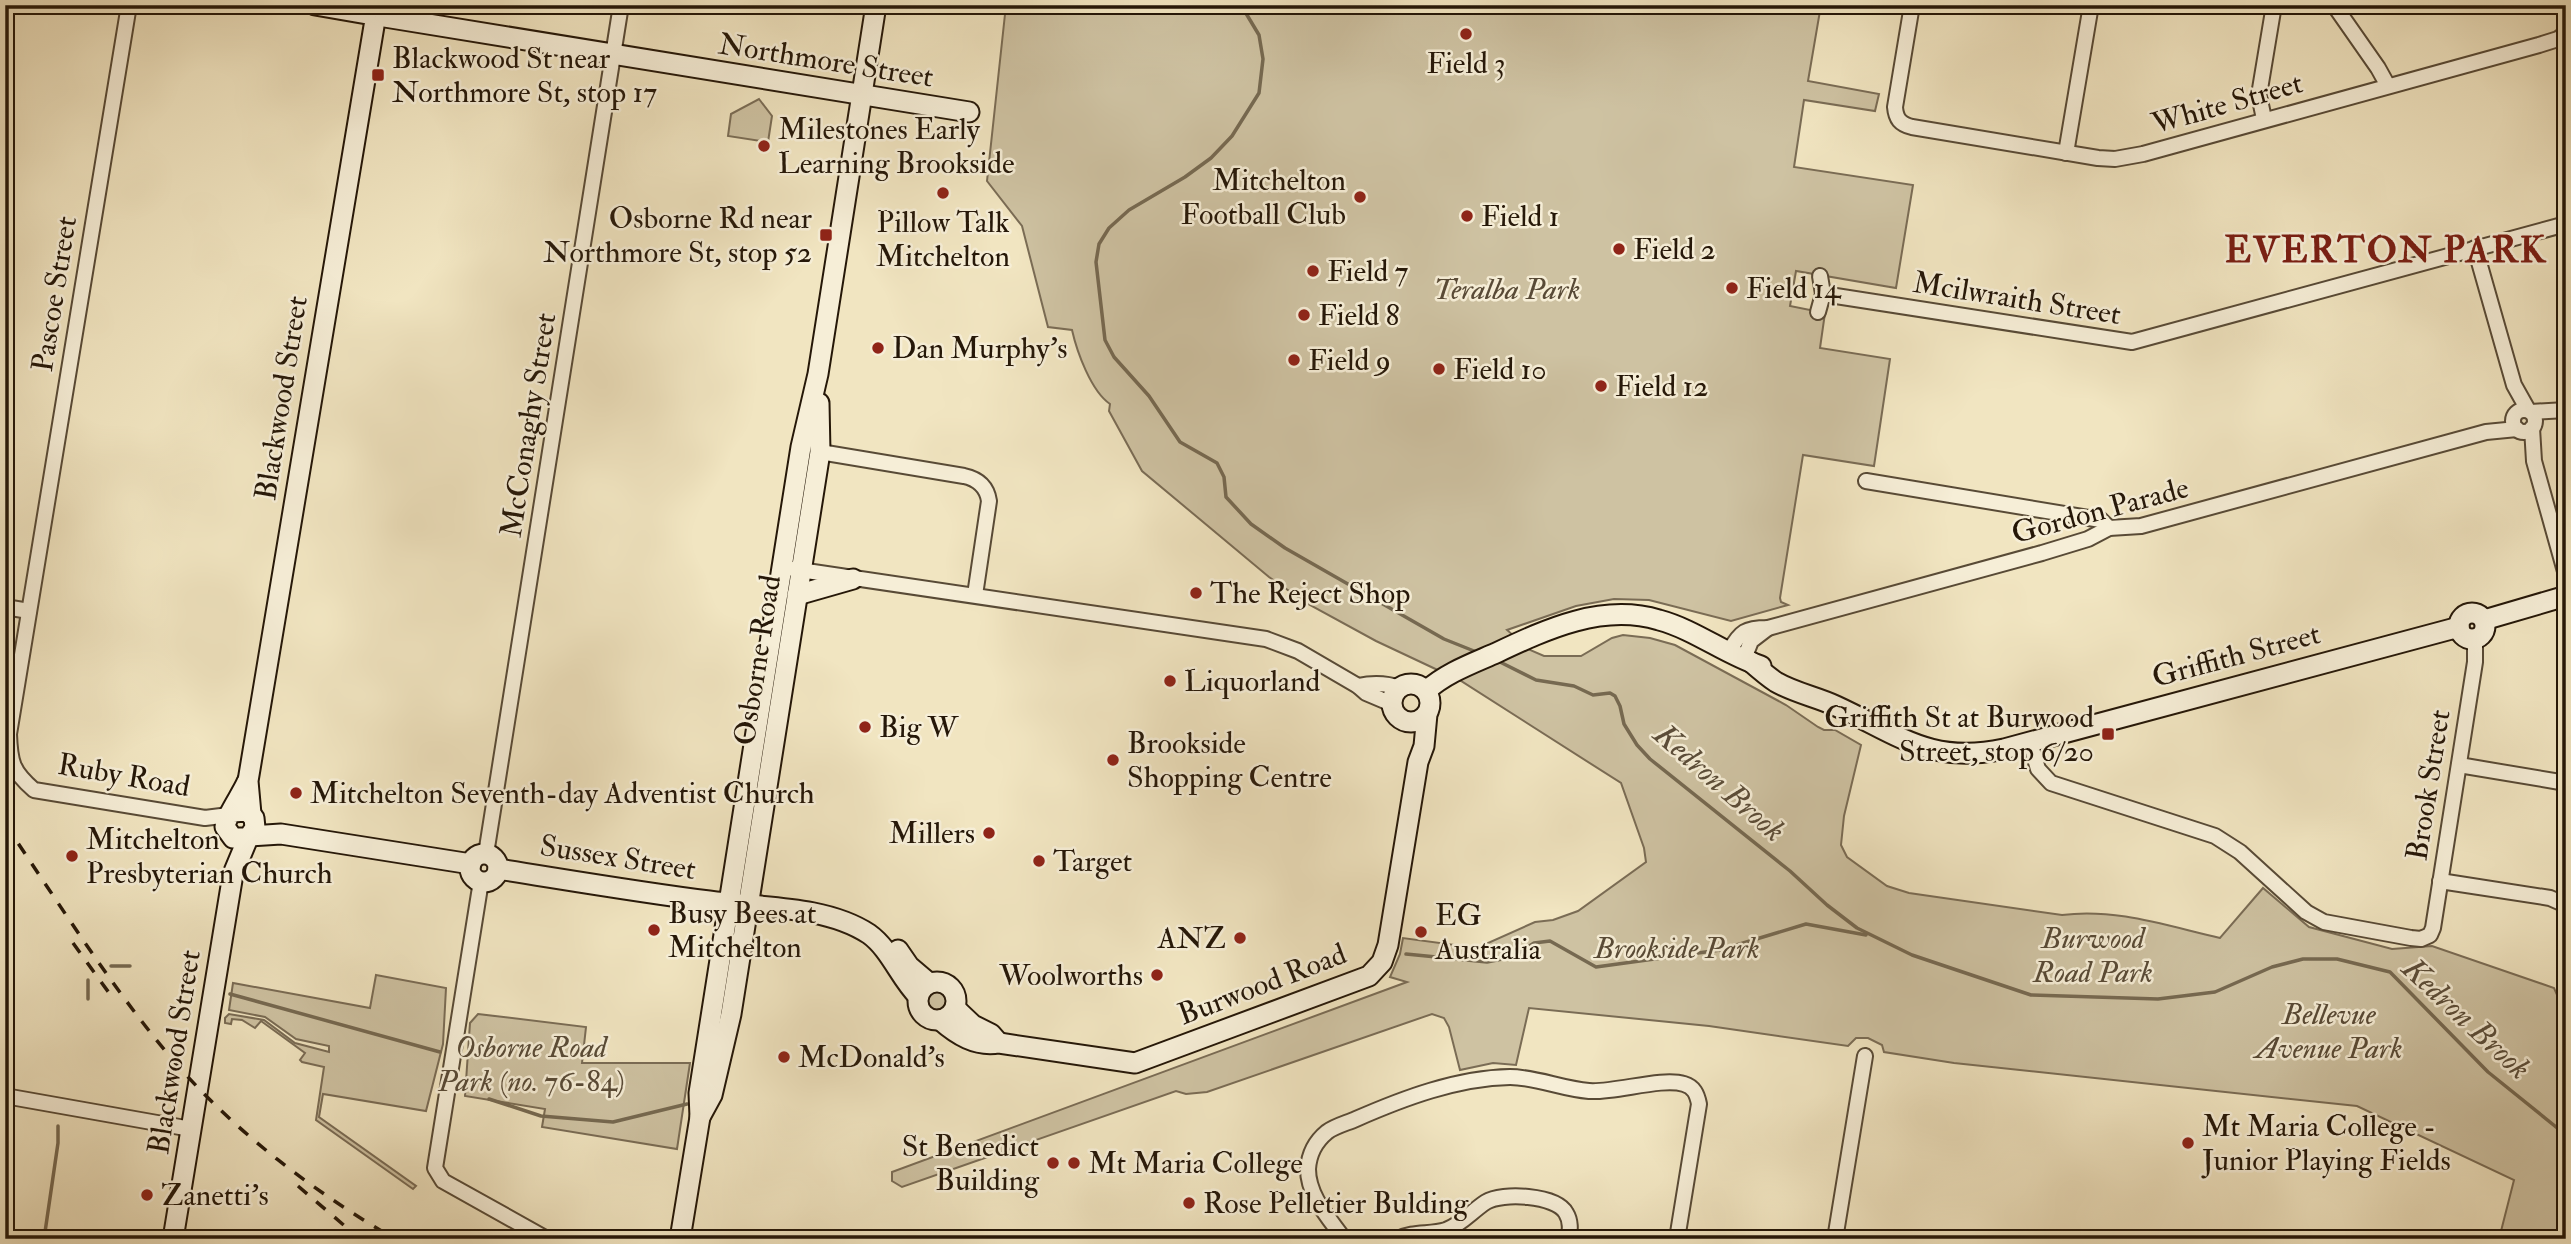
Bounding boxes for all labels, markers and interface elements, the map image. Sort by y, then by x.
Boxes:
street label: Northmore Street [716,25,936,96]
marker: Field 3 [1458,26,1474,42]
place label: Blackwood St near Northmore St, stop 17 [392,40,657,111]
place label: Field 3 [1426,45,1506,82]
street label: White Street [2146,64,2307,143]
marker: Blackwood St near Northmore St, stop 17 [370,67,386,83]
place label: Milestones Early Learning Brookside [778,111,1015,182]
marker: Milestones Early Learning Brookside [756,138,772,154]
place label: Mitchelton Football Club [1181,162,1346,233]
marker: Pillow Talk Mitchelton [935,185,951,201]
marker: Mitchelton Football Club [1352,189,1368,205]
place label: Field 1 [1481,198,1559,235]
place label: Osborne Rd near Northmore St, stop 52 [543,200,812,271]
place label: Pillow Talk Mitchelton [876,204,1010,275]
marker: Field 1 [1459,208,1475,224]
street label: Pascoe Street [24,213,85,375]
marker: Osborne Rd near Northmore St, stop 52 [818,227,834,243]
district label: EVERTON PARK [2224,227,2548,274]
place label: Field 2 [1633,231,1716,268]
marker: Field 2 [1611,241,1627,257]
place label: Field 7 [1327,253,1409,290]
marker: Field 7 [1305,263,1321,279]
street label: Mcilwraith Street [1910,264,2124,333]
place label: Field 14 [1746,270,1842,307]
park label: Teralba Park [1434,271,1580,308]
marker: Field 14 [1724,280,1740,296]
street label: Blackwood Street [247,293,316,503]
place label: Field 8 [1318,297,1400,334]
marker: Field 8 [1296,307,1312,323]
street label: McConaghy Street [492,310,565,540]
place label: Dan Murphy's [892,330,1067,367]
marker: Dan Murphy's [870,340,886,356]
place label: Field 9 [1308,342,1391,379]
place label: Field 10 [1453,351,1547,388]
marker: Field 9 [1286,352,1302,368]
marker: Field 10 [1431,361,1447,377]
place label: Field 12 [1615,368,1709,405]
marker: Field 12 [1593,378,1609,394]
street label: Gordon Parade [2008,469,2193,552]
street label: Osborne Road [726,572,789,748]
place label: The Reject Shop [1210,575,1410,612]
marker: The Reject Shop [1188,585,1204,601]
street label: Griffith Street [2148,615,2325,696]
place label: Liquorland [1184,663,1321,700]
marker: Liquorland [1162,673,1178,689]
place label: Griffith St at Burwood Street, stop 6/20 [1824,699,2094,770]
street label: Brook Street [2398,707,2459,863]
place label: Big W [879,709,960,746]
water label: Kedron Brook [1644,713,1793,851]
marker: Big W [857,719,873,735]
place label: Brookside Shopping Centre [1127,725,1332,796]
marker: Griffith St at Burwood Street, stop 6/20 [2100,726,2116,742]
street label: Ruby Road [55,746,193,805]
marker: Brookside Shopping Centre [1105,752,1121,768]
place label: Mitchelton Seventh-day Adventist Church [310,775,815,812]
marker: Mitchelton Seventh-day Adventist Church [288,785,304,801]
place label: Millers [889,815,975,852]
place label: Mitchelton Presbyterian Church [86,821,333,892]
marker: Millers [981,825,997,841]
street label: Sussex Street [537,827,699,888]
place label: Target [1053,843,1133,880]
marker: Mitchelton Presbyterian Church [64,848,80,864]
marker: Target [1031,853,1047,869]
place label: Busy Bees at Mitchelton [668,895,817,966]
place label: EG Australia [1434,897,1542,968]
place label: ANZ [1157,920,1226,957]
park label: Burwood Road Park [2032,920,2153,991]
marker: Busy Bees at Mitchelton [646,922,662,938]
marker: EG Australia [1413,924,1429,940]
marker: ANZ [1232,930,1248,946]
park label: Brookside Park [1592,930,1760,967]
street label: Burwood Road [1173,935,1352,1034]
street label: Blackwood Street [140,947,209,1157]
water label: Kedron Brook [2392,948,2539,1088]
place label: Woolworths [998,957,1143,994]
marker: Woolworths [1149,967,1165,983]
park label: Bellevue Avenue Park [2252,996,2403,1067]
park label: Osborne Road Park (no. 76-84) [437,1029,624,1100]
place label: McDonald's [798,1039,945,1076]
marker: McDonald's [776,1049,792,1065]
place label: Mt Maria College - Junior Playing Fields [2201,1108,2451,1179]
place label: St Benedict Building [902,1128,1040,1199]
marker: Mt Maria College - Junior Playing Fields [2180,1135,2196,1151]
place label: Mt Maria College [1088,1145,1303,1182]
marker: St Benedict Building [1045,1155,1061,1171]
marker: Mt Maria College [1066,1155,1082,1171]
place label: Zanetti's [161,1177,269,1214]
place label: Rose Pelletier Bulding [1203,1185,1469,1222]
marker: Zanetti's [139,1187,155,1203]
marker: Rose Pelletier Bulding [1181,1195,1197,1211]

